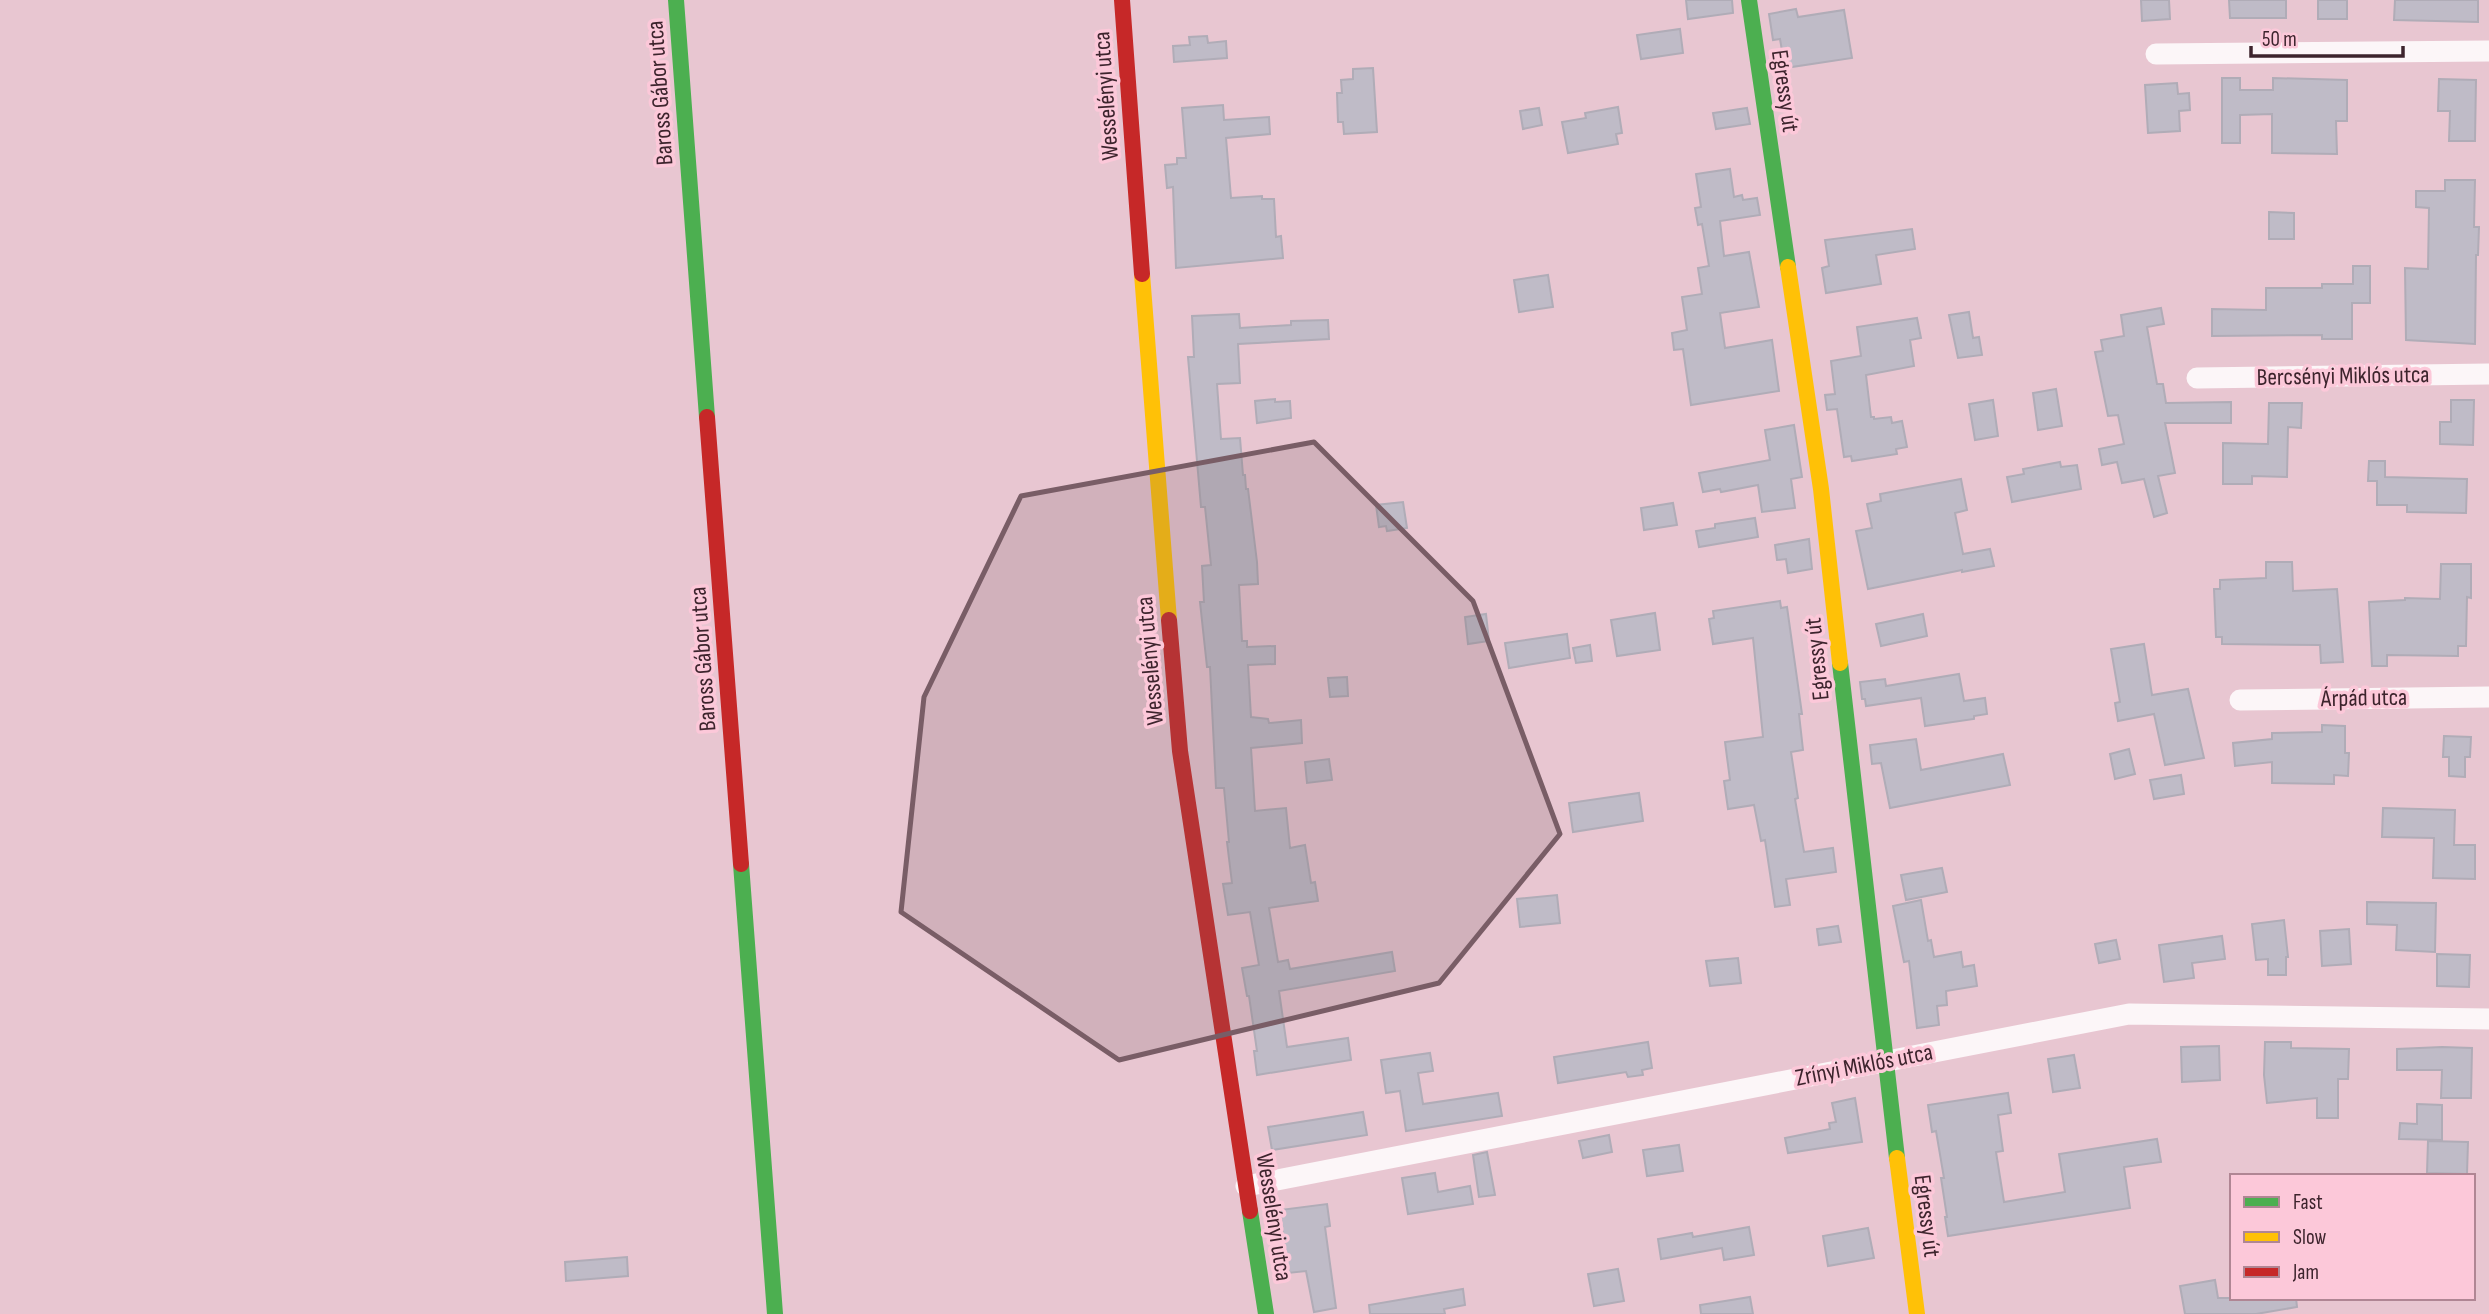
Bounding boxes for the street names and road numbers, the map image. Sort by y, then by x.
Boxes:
street label: Baross Gábor utca [640,20,680,166]
street label: Wesselényi utca [1087,31,1125,161]
street label: Egressy út [1765,48,1805,134]
street label: Bercsényi Miklós utca [2256,360,2430,392]
street label: Baross Gábor utca [683,586,723,732]
street label: Wesselényi utca [1130,595,1170,727]
street label: Egressy út [1798,616,1836,702]
street label: Árpád utca [2320,683,2407,713]
street label: Zrínyi Miklós utca [1793,1037,1935,1093]
street label: Wesselényi utca [1250,1151,1298,1283]
street label: Egressy út [1908,1173,1946,1259]

